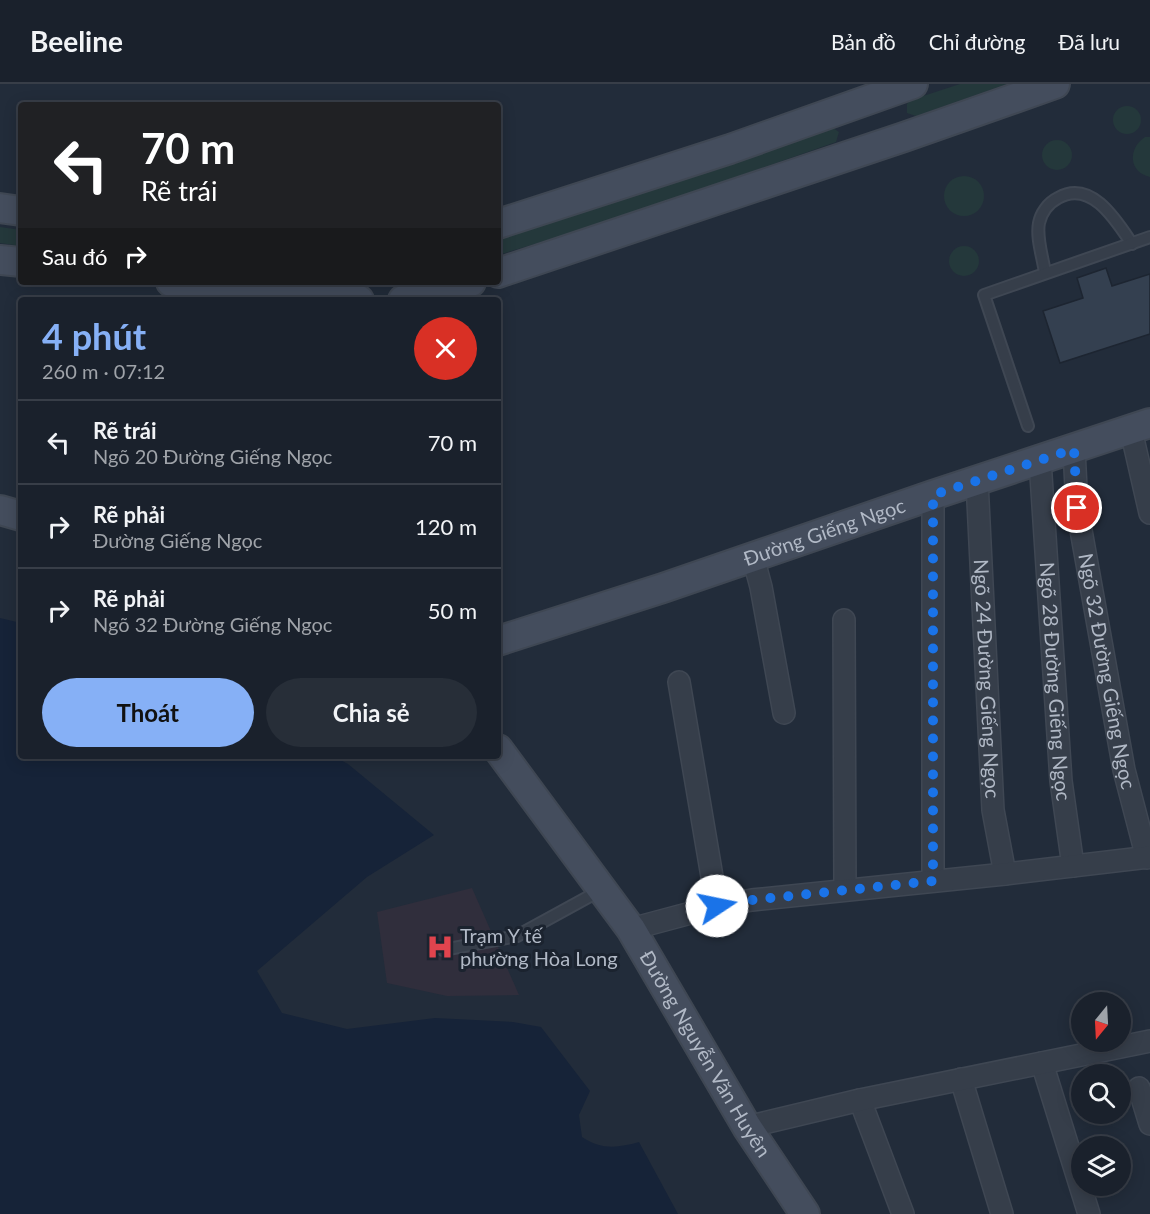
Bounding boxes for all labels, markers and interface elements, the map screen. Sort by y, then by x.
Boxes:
text: Beeline [30,24,123,58]
text: Bản đồ [831,29,896,54]
text: Chỉ đường [929,29,1025,54]
text: Đã lưu [1058,29,1120,54]
text: 70 m [141,123,235,173]
icon: left [42,126,120,204]
text: Rẽ trái [141,174,217,207]
icon: right [119,240,152,273]
text: Sau đó [42,243,107,270]
text: 4 phút [42,314,146,358]
button: close [414,317,477,380]
text: 260 m · 07:12 [42,359,165,383]
text: Rẽ trái [93,417,157,444]
icon: left [42,426,75,459]
text: 70 m [428,429,477,456]
text: Ngõ 20 Đường Giếng Ngọc [93,444,332,468]
pin [1051,482,1102,533]
icon: arrive [1060,491,1093,524]
street label: Đường Giếng Ngọc [740,492,909,570]
text: Rẽ phải [93,501,165,528]
icon: right [42,510,75,543]
text: 120 m [415,513,477,540]
text: Đường Giếng Ngọc [93,528,262,552]
street label: Ngõ 32 Đường Giếng Ngọc [1074,551,1142,792]
street label: Ngõ 24 Đường Giếng Ngọc [970,559,1005,799]
street label: Ngõ 28 Đường Giếng Ngọc [1036,561,1077,803]
text: Rẽ phải [93,585,165,612]
icon: right [42,594,75,627]
text: 50 m [428,597,477,624]
text: Ngõ 32 Đường Giếng Ngọc [93,612,332,636]
button: Thoát [42,678,254,747]
button: Chia sẻ [266,678,477,747]
position arrow [685,874,749,938]
place label: Trạm Y tế phường Hòa Long [460,923,618,970]
hospital icon: Trạm Y tế phường Hòa Long [425,932,455,962]
street label: Đường Nguyễn Văn Huyên [635,946,777,1161]
north arrow [1071,992,1131,1052]
map controls [1071,992,1131,1196]
button: search [1071,1064,1131,1124]
button: layers [1071,1136,1131,1196]

